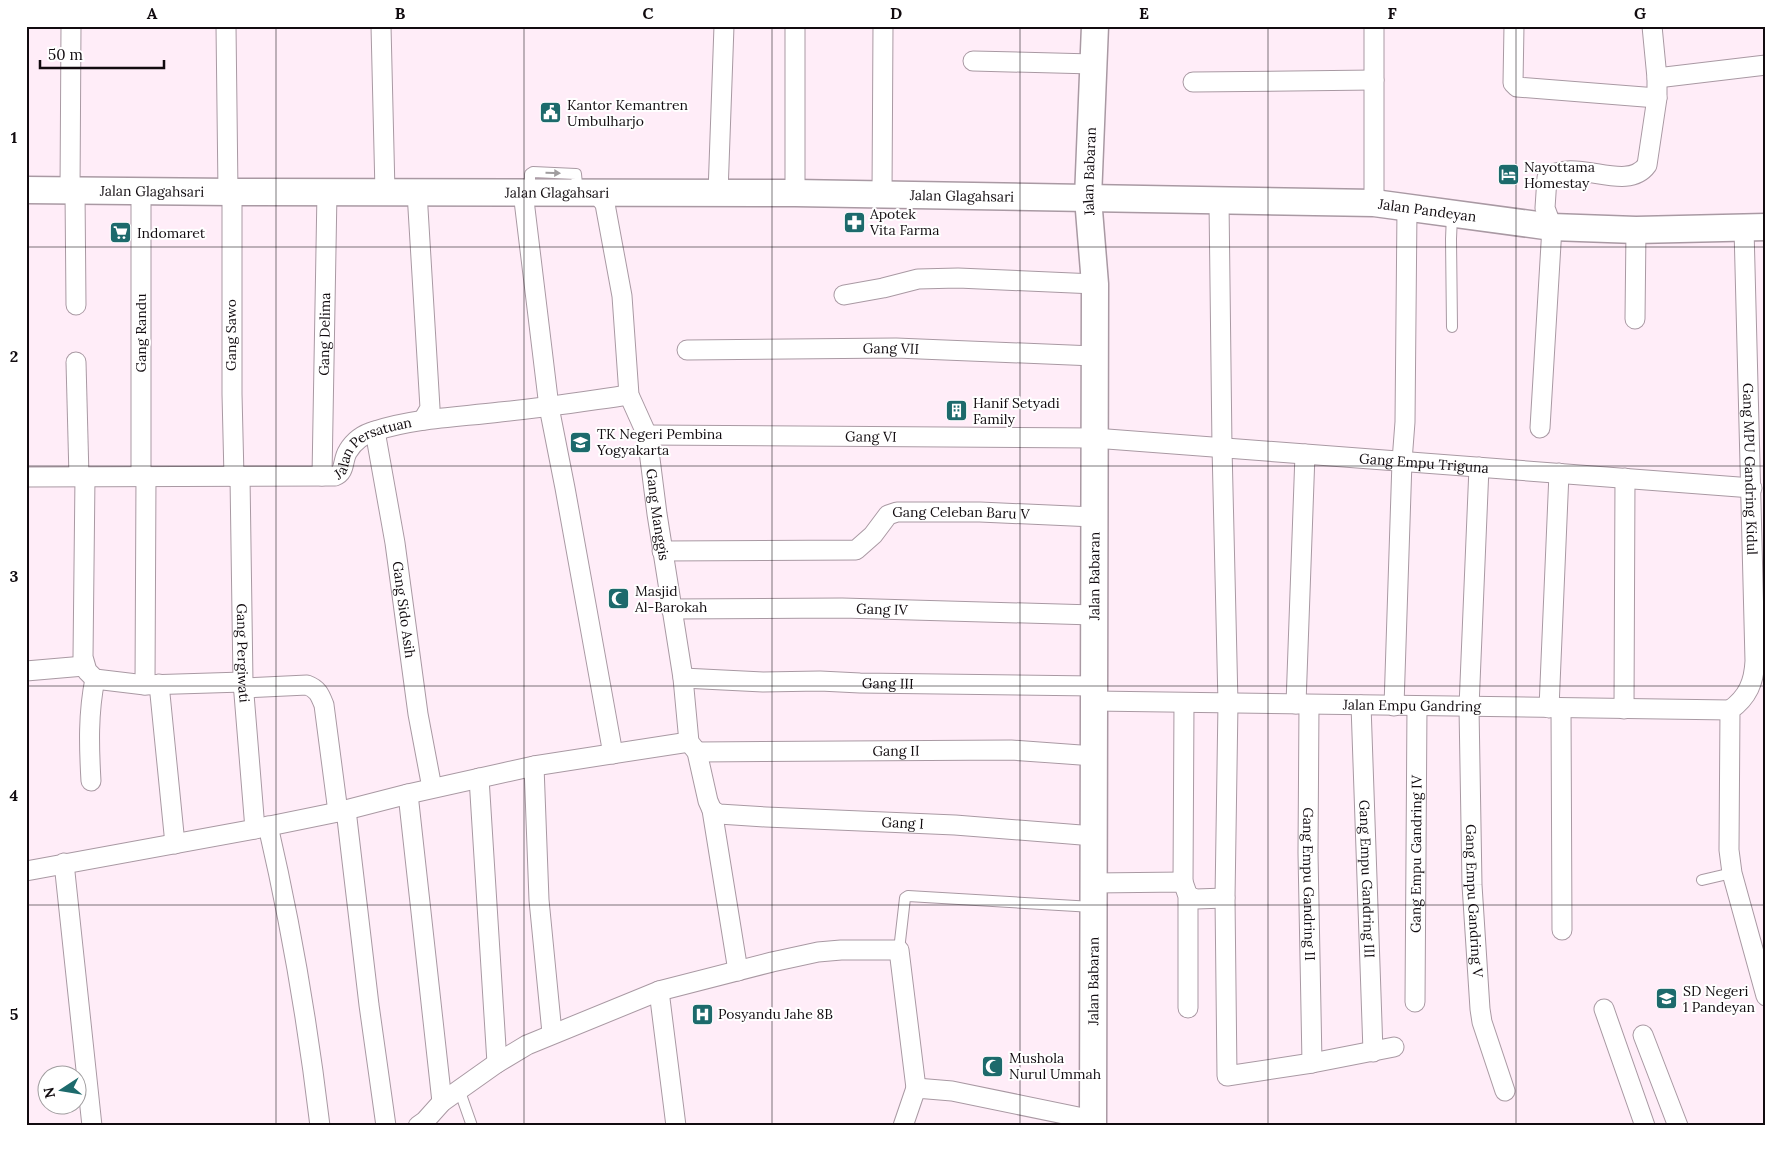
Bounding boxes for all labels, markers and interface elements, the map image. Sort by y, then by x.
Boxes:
text: A [147,3,158,23]
text: B [395,3,406,23]
text: C [642,3,654,23]
text: D [890,3,902,23]
text: E [1139,3,1149,23]
text: F [1387,3,1397,23]
text: G [1634,3,1646,23]
scale bar [40,38,164,70]
text: 50 m [48,45,83,64]
place label: Kantor Kemantren Umbulharjo [567,96,689,130]
public building icon: Kantor Kemantren Umbulharjo [539,101,563,125]
street label: Jalan Babaran [1079,126,1100,217]
text: 1 [11,127,17,147]
place label: Nayottama Homestay [1524,158,1595,192]
hotel icon: Nayottama Homestay [1496,163,1520,187]
one-way arrow [546,169,562,177]
street label: Jalan Glagahsari [99,182,204,201]
street label: Jalan Glagahsari [504,183,609,202]
street label: Jalan Glagahsari [909,186,1014,206]
street label: Jalan Pandeyan [1376,195,1478,226]
place label: Apotek Vita Farma [869,205,940,239]
pharmacy icon: Apotek Vita Farma [842,210,866,234]
supermarket icon: Indomaret [109,221,133,245]
place label: Indomaret [137,224,206,242]
street label: Gang Delima [315,292,334,376]
street label: Gang Randu [132,293,150,373]
street label: Gang Sawo [222,299,240,371]
street label: Gang VII [863,339,920,358]
text: 2 [10,346,18,366]
street label: Gang MPU Gandring Kidul [1739,383,1761,555]
place label: Hanif Setyadi Family [973,394,1060,428]
building icon: Hanif Setyadi Family [945,399,969,423]
street label: Jalan Persatuan [330,413,414,484]
place label: TK Negeri Pembina Yogyakarta [596,425,723,459]
street label: Gang VI [845,427,897,446]
school or university icon: TK Negeri Pembina Yogyakarta [569,430,593,454]
street label: Gang Empu Triguna [1359,449,1490,477]
street label: Gang Manggis [642,468,673,562]
street label: Gang Celeban Baru V [892,503,1031,523]
street label: Jalan Babaran [1085,531,1103,621]
street label: Gang Sido Asih [389,560,419,659]
text: 3 [10,566,19,586]
place label: Masjid Al-Barokah [634,582,707,616]
mosque icon: Masjid Al-Barokah [607,587,631,611]
street label: Gang IV [856,599,909,619]
street label: Gang Pergiwati [233,603,254,703]
street label: Gang III [862,674,914,693]
street label: Jalan Empu Gandring [1342,696,1481,715]
street label: Gang II [872,742,920,760]
street label: Gang Empu Gandring IV [1406,774,1426,933]
text: 4 [10,785,19,805]
street label: Gang Empu Gandring III [1355,799,1379,958]
street label: Gang Empu Gandring II [1299,807,1319,961]
street label: Gang I [881,813,924,833]
street label: Gang Empu Gandring V [1462,824,1487,979]
street label: Jalan Babaran [1084,936,1102,1026]
place label: SD Negeri 1 Pandeyan [1683,982,1755,1016]
school or university icon: SD Negeri 1 Pandeyan [1655,987,1679,1011]
hospital icon: Posyandu Jahe 8B [690,1002,714,1026]
text: 5 [10,1004,19,1024]
place label: Posyandu Jahe 8B [718,1005,833,1023]
place label: Mushola Nurul Ummah [1009,1049,1101,1083]
mosque icon: Mushola Nurul Ummah [981,1054,1005,1078]
north arrow [38,1064,88,1114]
text: N [39,1085,59,1100]

